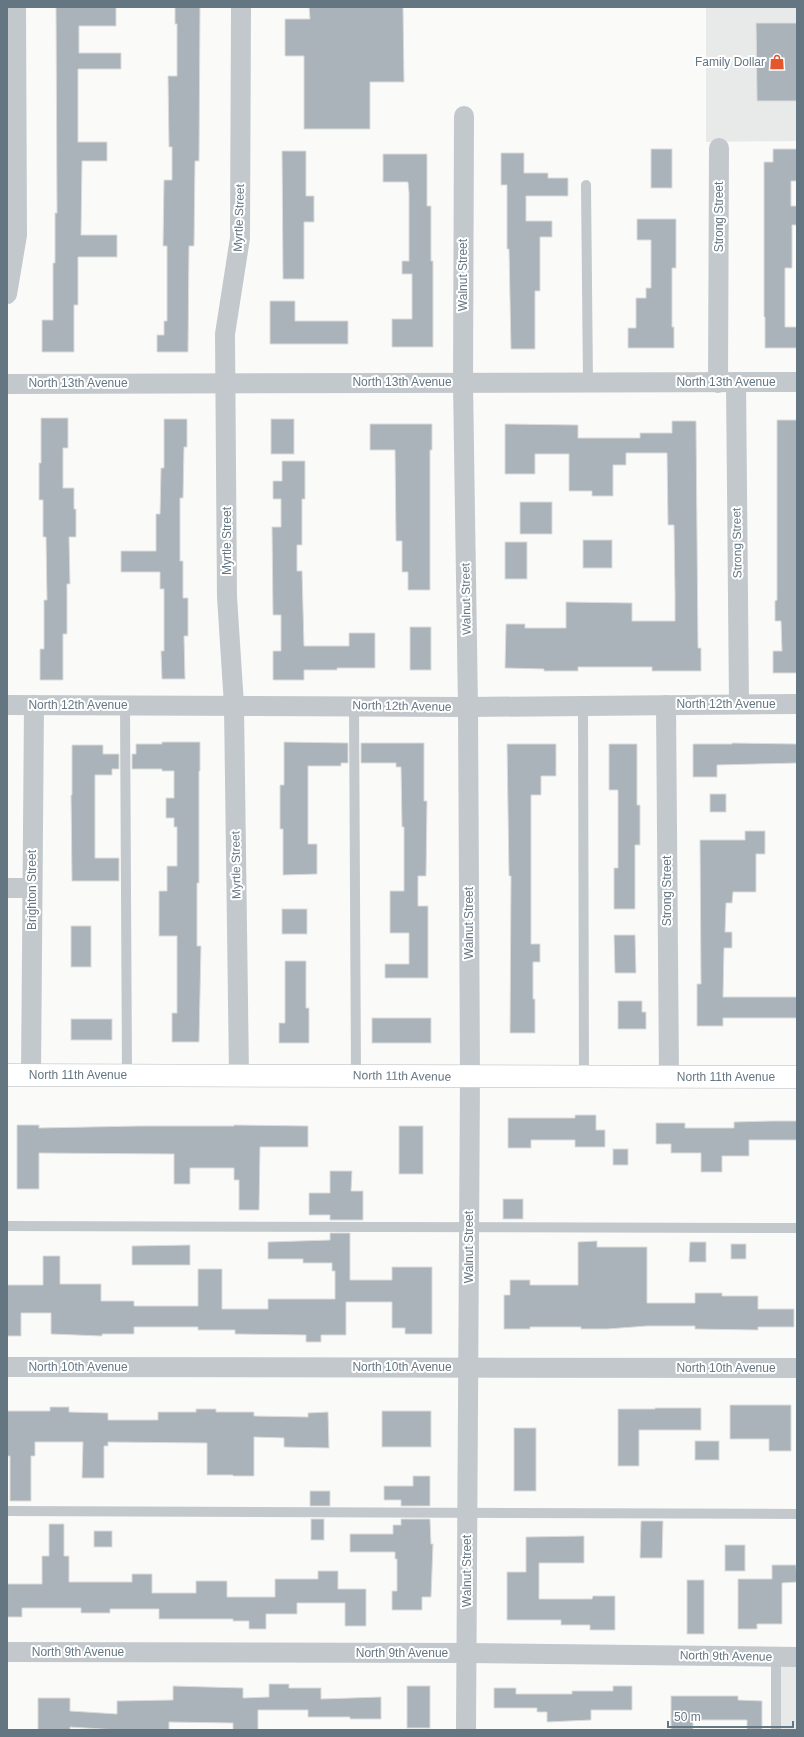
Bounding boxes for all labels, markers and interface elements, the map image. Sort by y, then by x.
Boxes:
shop icon: Family Dollar [768,53,786,71]
place label: Family Dollar [695,55,765,69]
street label: Strong Street [712,181,726,252]
street label: Myrtle Street [231,183,247,252]
street label: Walnut Street [456,238,470,311]
street label: North 13th Avenue [352,375,452,389]
street label: North 13th Avenue [676,375,776,389]
street label: North 13th Avenue [28,376,128,390]
street label: Myrtle Street [220,506,234,575]
street label: Strong Street [729,507,745,578]
street label: Walnut Street [458,562,474,635]
street label: North 12th Avenue [676,697,776,711]
street label: North 12th Avenue [28,698,128,712]
street label: North 12th Avenue [352,698,452,714]
street label: Myrtle Street [228,830,244,899]
street label: Brighton Street [25,849,39,930]
street label: Strong Street [660,855,674,926]
street label: Walnut Street [462,886,476,959]
street label: North 11th Avenue [29,1068,127,1082]
street label: North 11th Avenue [353,1068,452,1084]
street label: North 11th Avenue [677,1070,775,1084]
street label: Walnut Street [462,1210,476,1283]
street label: North 10th Avenue [28,1360,128,1374]
street label: North 10th Avenue [352,1360,452,1374]
street label: North 10th Avenue [676,1361,776,1375]
street label: Walnut Street [460,1534,474,1607]
street label: North 9th Avenue [32,1645,125,1659]
street label: North 9th Avenue [356,1646,449,1660]
street label: North 9th Avenue [680,1648,773,1664]
scale bar [668,1703,793,1729]
text: 50 m [674,1710,701,1724]

